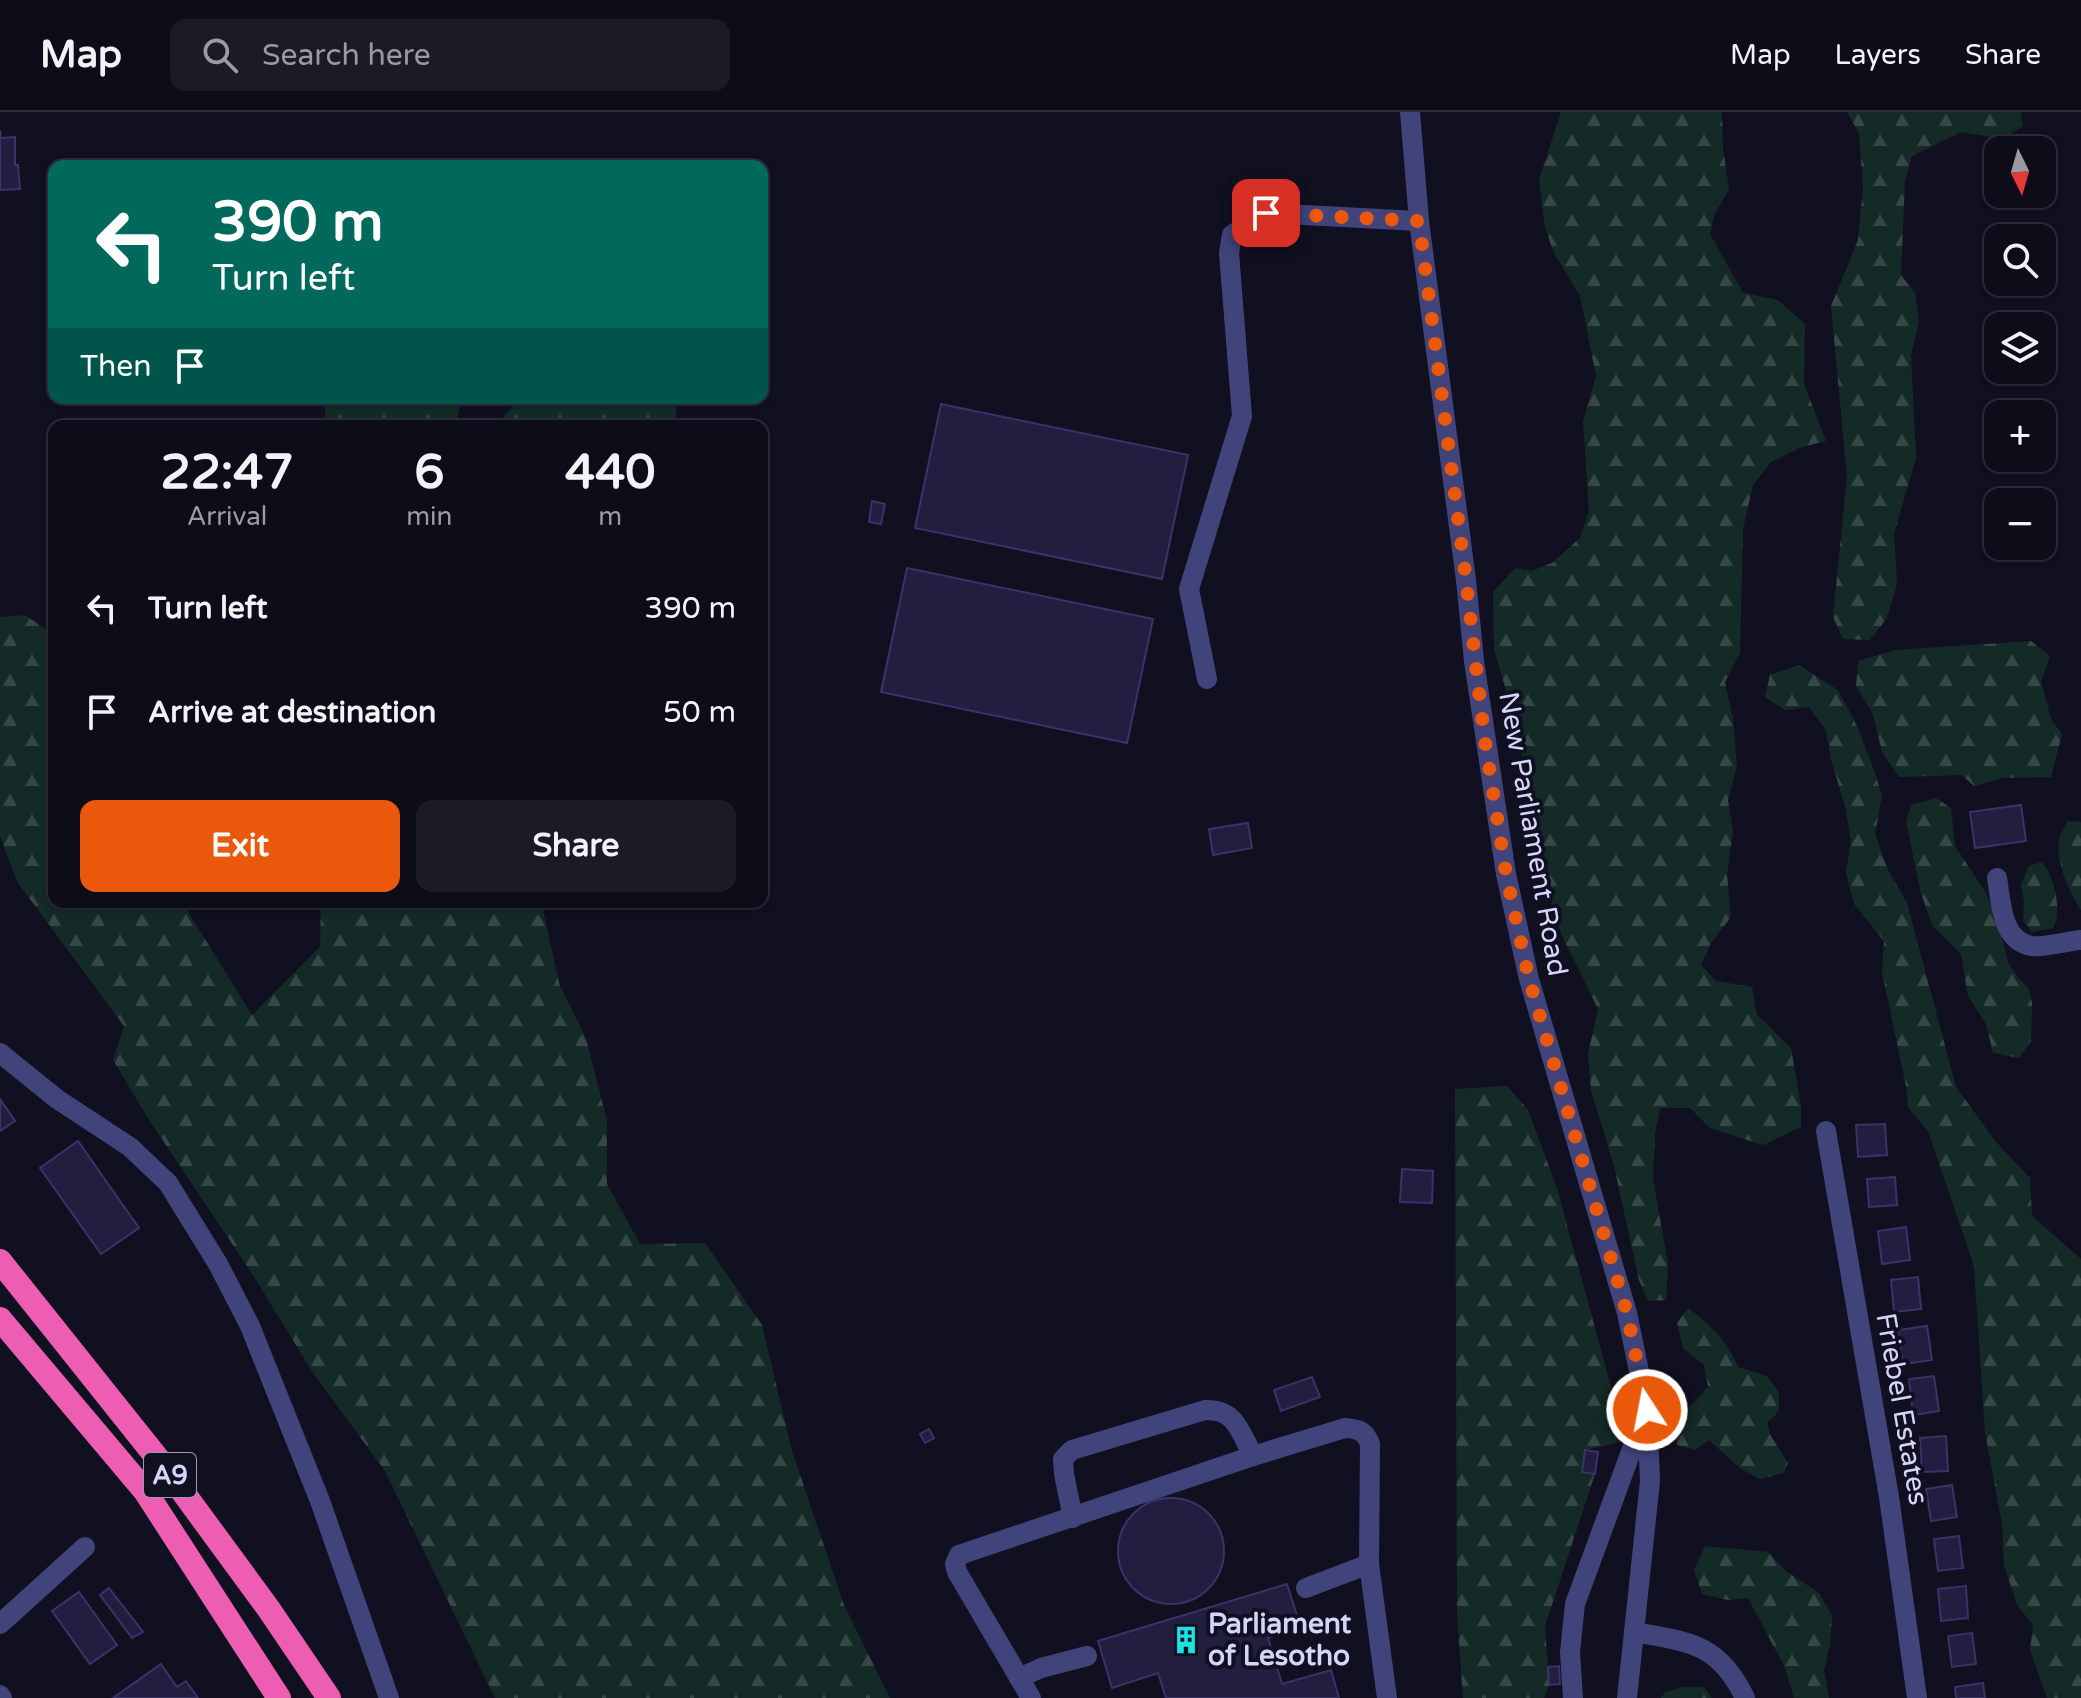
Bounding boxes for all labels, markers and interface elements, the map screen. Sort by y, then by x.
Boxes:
search box [170,19,730,91]
text: Map [40,32,122,78]
icon: search [198,33,242,77]
text: Search here [262,37,431,74]
text: Map [1730,38,1791,72]
text: Layers [1835,38,1921,72]
text: Share [1965,38,2041,72]
north arrow [1984,136,2056,208]
map controls [1984,136,2056,560]
pin [1232,179,1300,247]
text: 390 m [212,189,383,256]
icon: arrive [1244,191,1288,235]
icon: left [80,192,184,296]
button: search [1984,224,2056,296]
text: Turn left [212,257,355,300]
button: layers [1984,312,2056,384]
icon: arrive [168,344,212,388]
text: Then [80,348,152,385]
button: + [1984,400,2056,472]
text: 22:47 [161,444,294,502]
text: 6 [414,444,444,502]
text: 440 [565,444,655,502]
button: − [1984,488,2056,560]
text: Arrival [187,501,267,532]
text: min [406,501,452,532]
text: m [598,501,622,532]
icon: left [80,586,124,630]
text: Turn left [148,590,267,627]
text: 390 m [644,590,736,627]
street label: New Parliament Road [1491,689,1575,979]
icon: arrive [80,690,124,734]
text: Arrive at destination [148,694,436,731]
text: 50 m [663,694,736,731]
button: Exit [80,800,400,892]
button: Share [416,800,736,892]
street label: Friebel Estates [1868,1310,1936,1508]
position arrow [1605,1368,1689,1452]
road number: A9 [144,1453,196,1497]
place label: Parliament of Lesotho [1208,1607,1351,1673]
building icon: Parliament of Lesotho [1171,1625,1201,1655]

